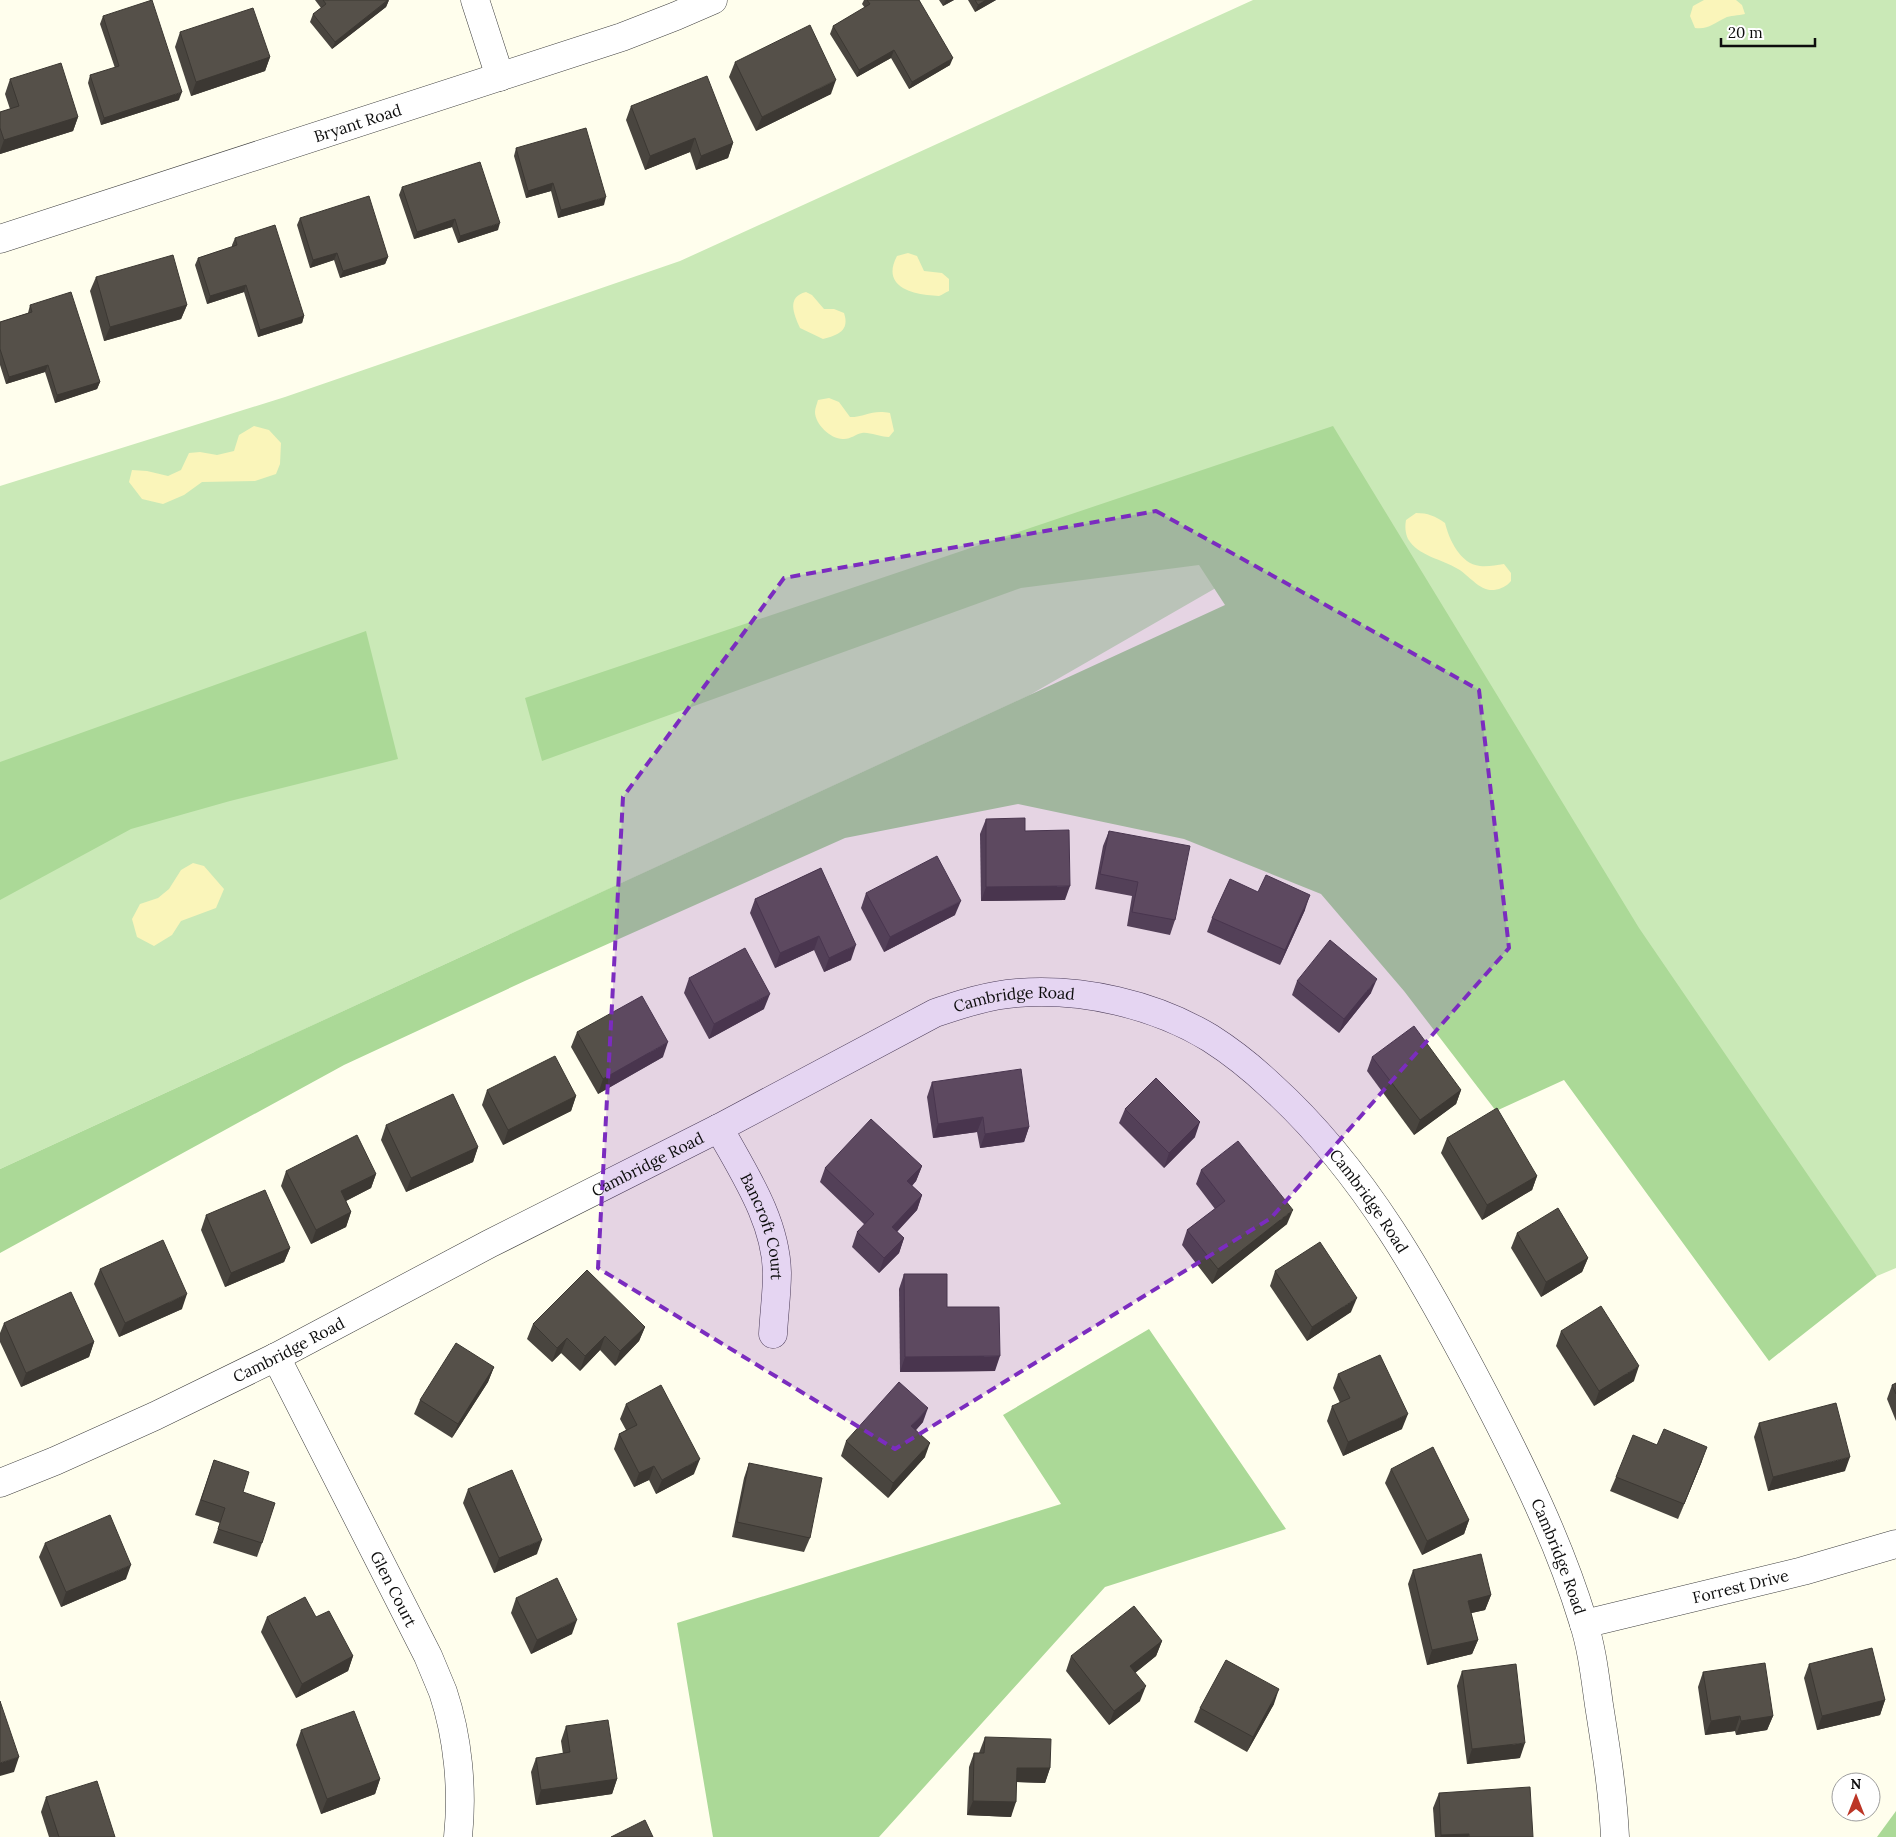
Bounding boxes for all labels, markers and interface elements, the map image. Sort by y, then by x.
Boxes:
scale bar [1721,15,1815,47]
text: 20 m [1728,23,1763,42]
street label: Bryant Road [311,99,404,146]
street label: Cambridge Road [951,982,1076,1016]
street label: Cambridge Road [588,1127,707,1201]
street label: Cambridge Road [1325,1145,1413,1257]
street label: Bancroft Court [736,1170,787,1281]
street label: Cambridge Road [229,1312,348,1387]
street label: Cambridge Road [1527,1495,1590,1617]
street label: Glen Court [366,1547,422,1631]
street label: Forrest Drive [1690,1565,1791,1607]
north arrow [1831,1772,1881,1822]
text: N [1851,1775,1862,1793]

